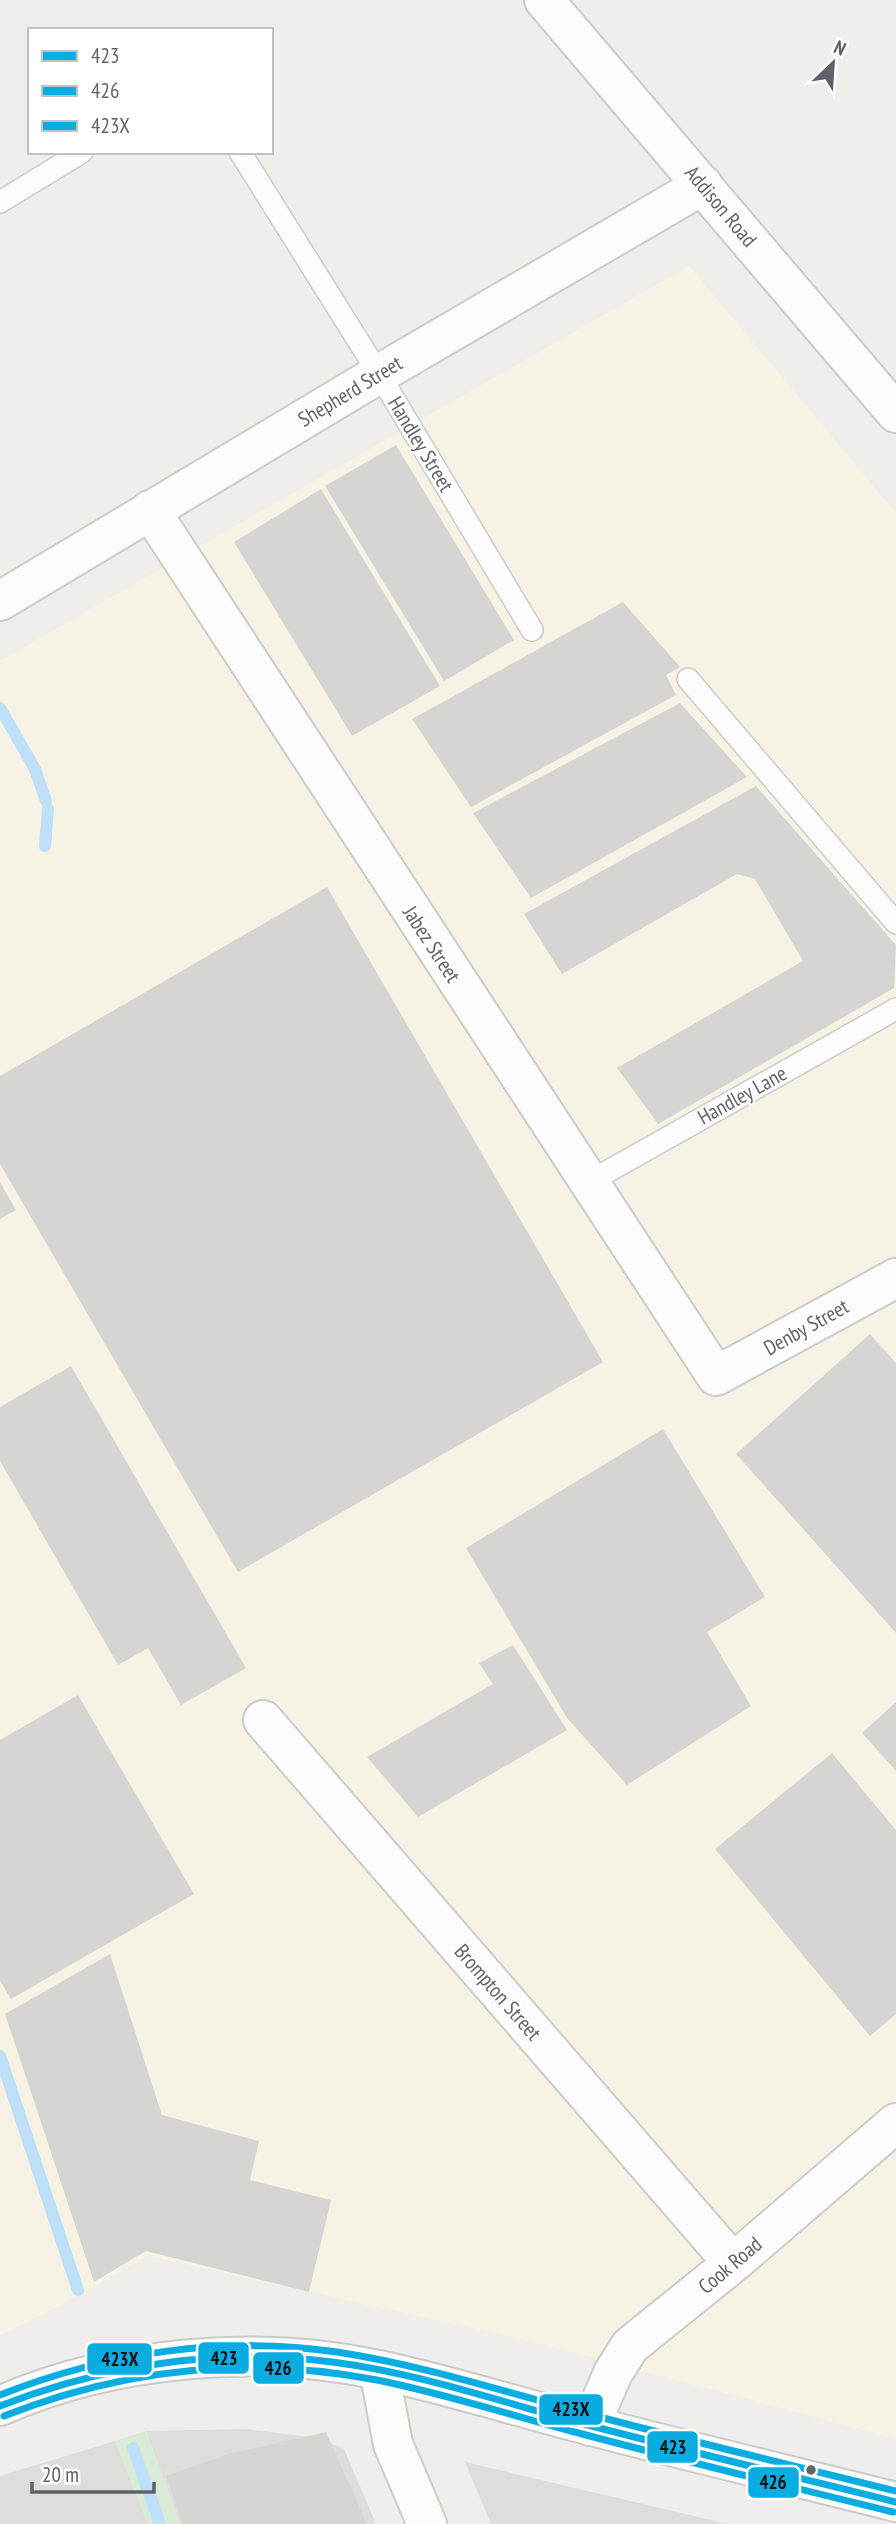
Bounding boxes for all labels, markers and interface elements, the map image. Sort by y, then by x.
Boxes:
legend [28,28,273,154]
north arrow [798,28,868,98]
text: N [830,35,850,61]
text: 423 [91,42,119,69]
text: 426 [91,77,119,104]
text: 423X [91,112,130,139]
street label: Addison Road [679,160,763,252]
street label: Shepherd Street [293,349,407,433]
street label: Handley Street [382,391,460,497]
street label: Jabez Street [397,900,467,988]
street label: Handley Lane [693,1060,791,1130]
street label: Denby Street [759,1293,853,1361]
street label: Brompton Street [449,1938,547,2046]
street label: Cook Road [693,2231,767,2299]
line badge: 423 [197,2341,250,2375]
line badge: 423X [86,2342,153,2376]
text: 423 [210,2346,238,2370]
text: 423X [101,2347,139,2371]
line badge: 426 [252,2351,305,2385]
text: 426 [264,2356,292,2380]
line badge: 423X [538,2393,604,2426]
text: 423X [552,2397,590,2421]
line badge: 423 [646,2430,699,2464]
text: 423 [659,2435,687,2459]
scale bar [32,2450,154,2494]
text: 20 m [42,2461,79,2488]
unlabelled marker [804,2463,818,2477]
line badge: 426 [747,2466,800,2499]
text: 426 [759,2470,787,2494]

